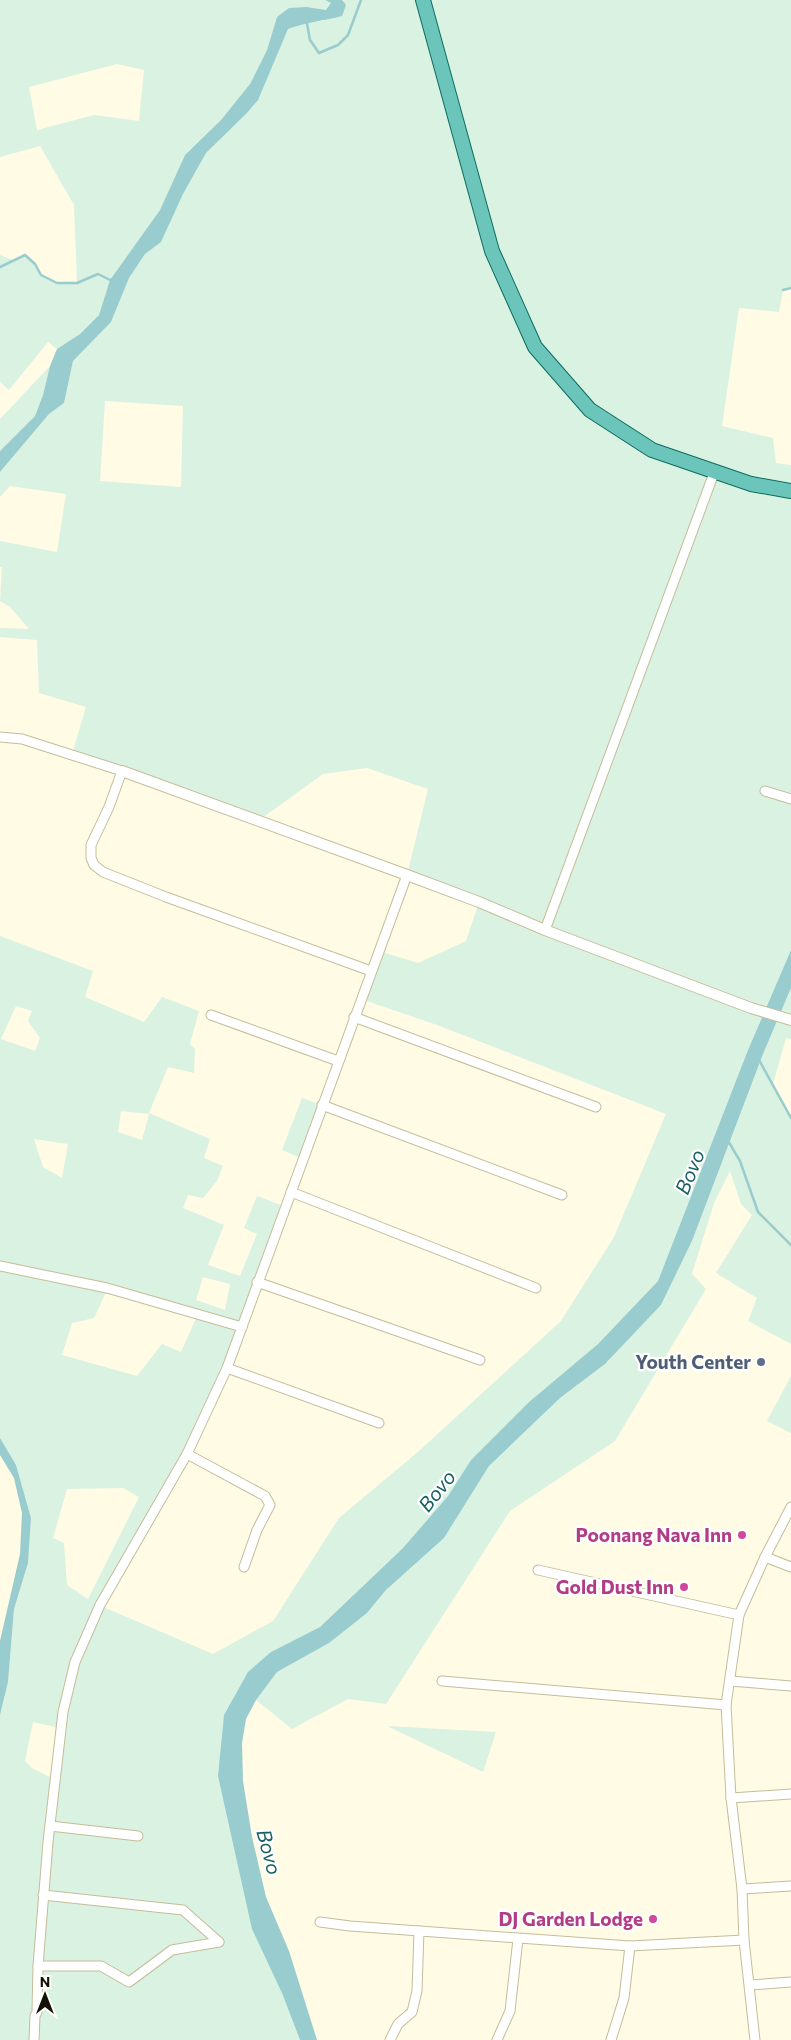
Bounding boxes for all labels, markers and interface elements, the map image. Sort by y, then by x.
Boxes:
water label: Bovo [669,1146,709,1198]
place label: Youth Center [635,1350,751,1373]
marker: Youth Center [755,1356,767,1368]
water label: Bovo [413,1465,460,1516]
place label: Poonang Nava Inn [575,1523,732,1546]
marker: Poonang Nava Inn [736,1529,748,1541]
place label: Gold Dust Inn [556,1575,674,1598]
marker: Gold Dust Inn [678,1581,690,1593]
water label: Bovo [252,1826,288,1877]
place label: DJ Garden Lodge [498,1907,643,1930]
marker: DJ Garden Lodge [647,1913,659,1925]
north arrow [20,1970,70,2020]
text: N [40,1973,50,1990]

